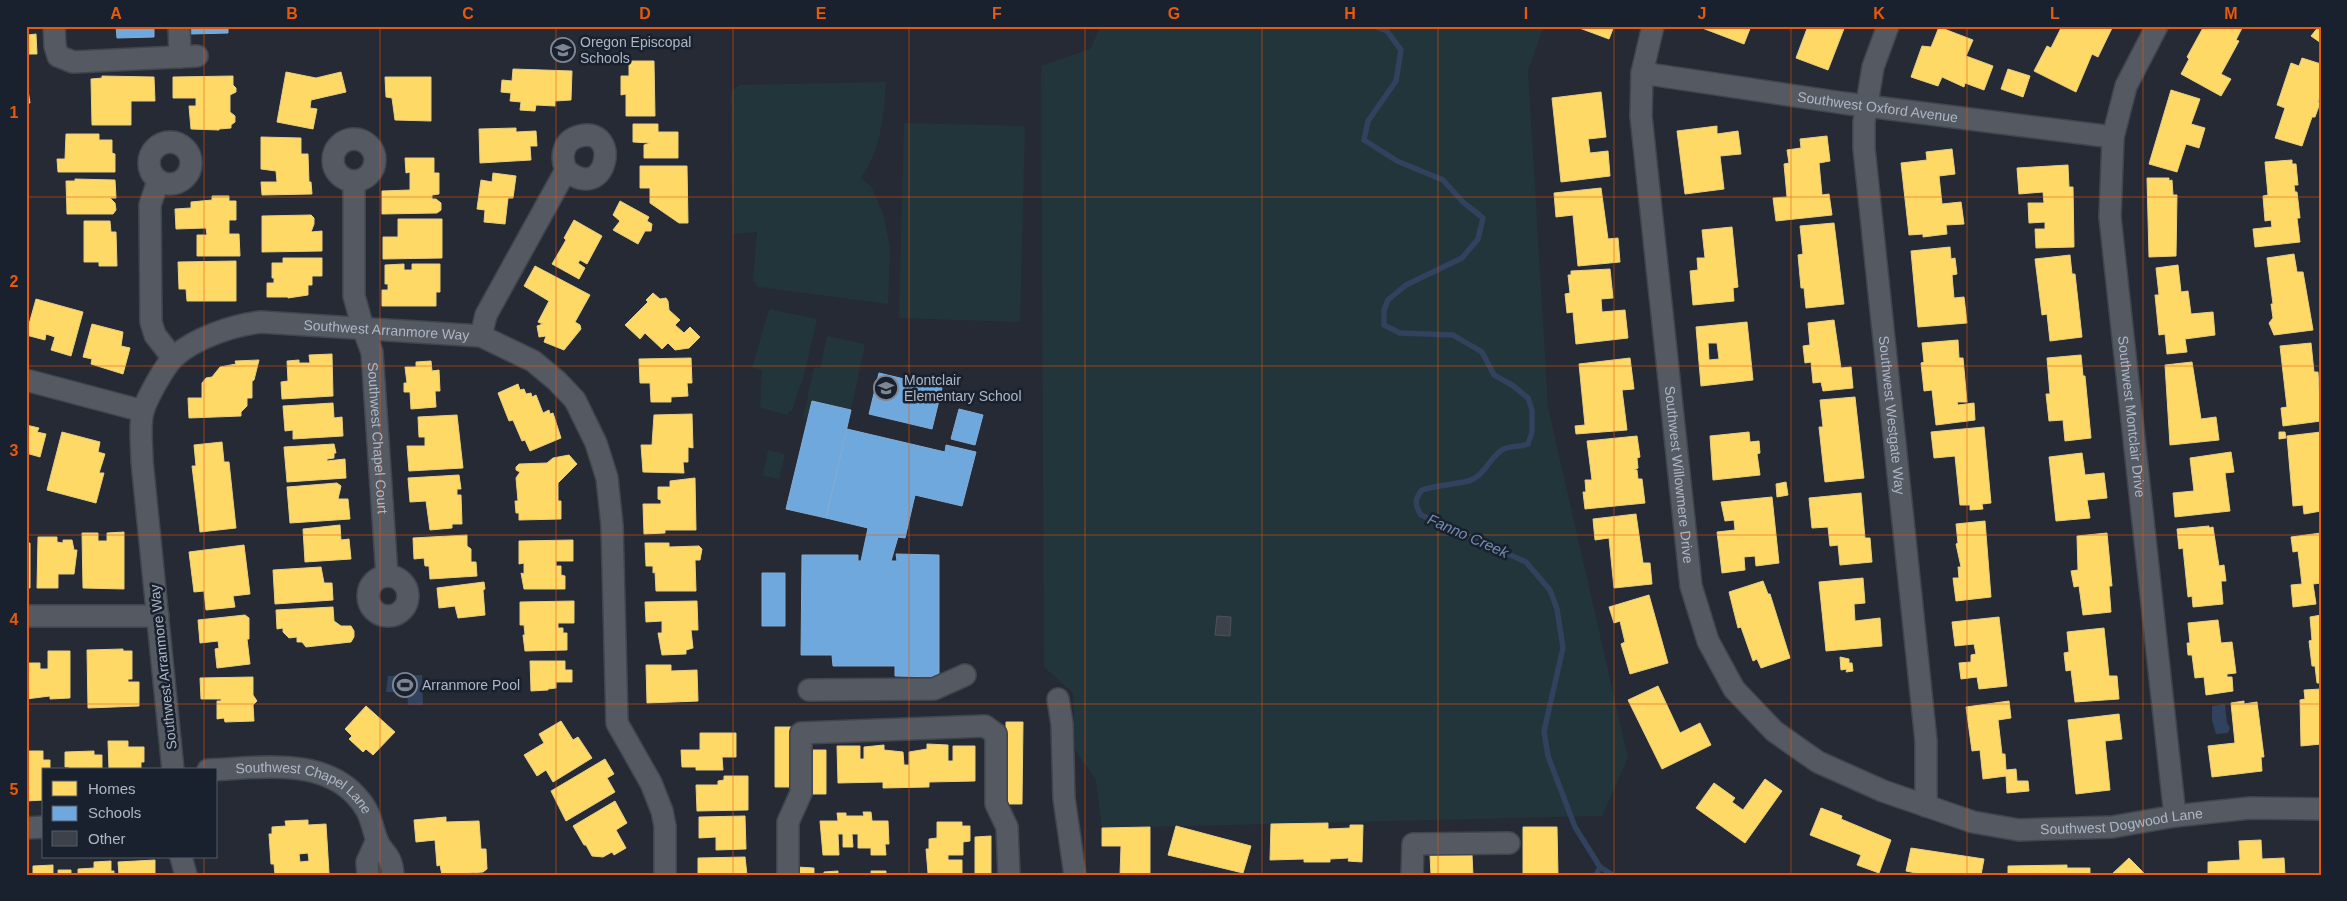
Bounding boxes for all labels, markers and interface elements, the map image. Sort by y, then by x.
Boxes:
text: A [110,5,122,22]
text: B [286,5,298,22]
text: C [462,5,474,22]
text: D [639,5,651,22]
text: E [816,5,827,22]
text: F [992,5,1002,22]
text: G [1168,5,1180,22]
text: H [1344,5,1356,22]
text: I [1524,5,1528,22]
text: J [1698,5,1706,22]
text: K [1873,5,1885,22]
text: L [2050,5,2060,22]
text: M [2224,5,2238,22]
place label: Oregon Episcopal Schools [580,34,691,66]
school or university icon: Oregon Episcopal Schools [550,37,576,63]
street label: Southwest Oxford Avenue [1796,88,1959,125]
text: 1 [10,104,19,121]
text: 2 [10,273,19,290]
street label: Southwest Arranmore Way [303,317,470,343]
street label: Southwest Westgate Way [1876,335,1908,495]
street label: Southwest Montclair Drive [2115,335,2148,499]
street label: Southwest Chapel Court [365,362,391,514]
place label: Montclair Elementary School [904,372,1022,404]
school or university icon: Montclair Elementary School [873,375,899,401]
street label: Southwest Willowmere Drive [1662,385,1697,564]
text: 3 [10,442,19,459]
water label: Fanno Creek [1425,510,1513,562]
street label: Southwest Arranmore Way [146,584,180,750]
text: 4 [10,611,19,628]
sports icon: Arranmore Pool [392,672,418,698]
place label: Arranmore Pool [422,677,520,693]
street label: Southwest Chapel Lane [235,759,375,817]
legend [42,768,218,858]
text: Homes [88,780,136,797]
text: 5 [10,781,19,798]
text: Schools [88,804,141,821]
street label: Southwest Dogwood Lane [2040,805,2204,837]
text: Other [88,830,126,847]

